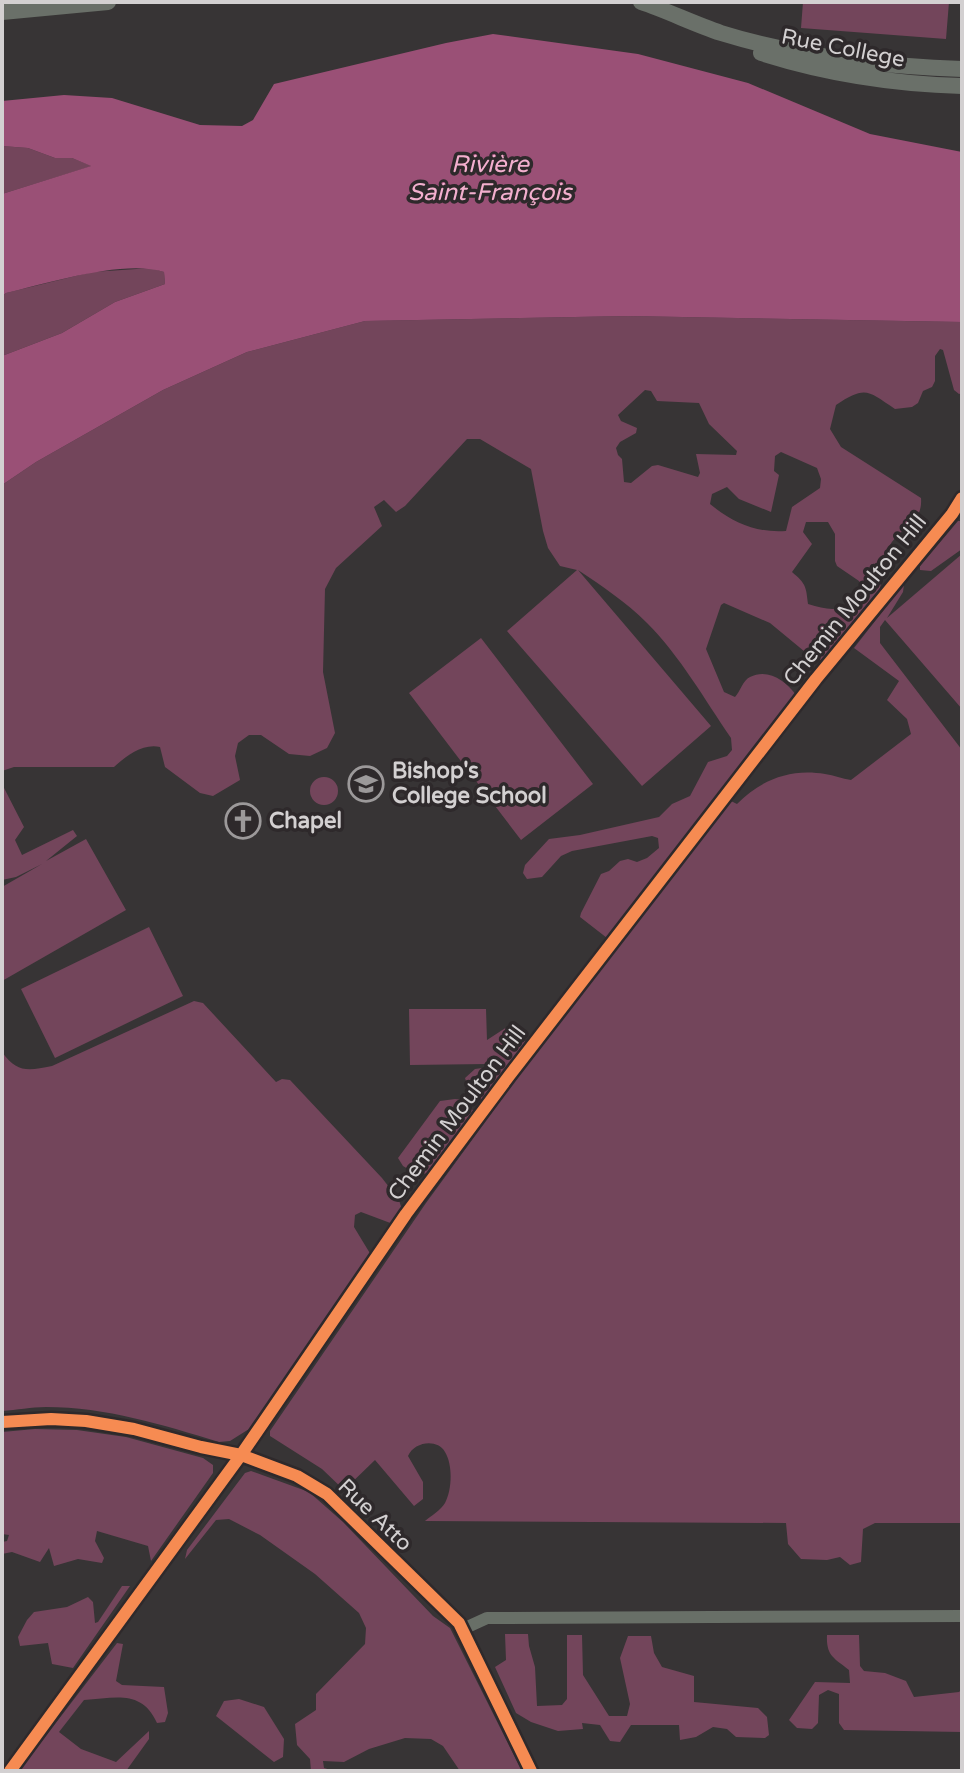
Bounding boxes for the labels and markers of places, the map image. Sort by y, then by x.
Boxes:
place label: Bishop's College School [392,758,547,809]
school or university icon: Bishop's College School [347,765,385,803]
church icon: Chapel [224,802,262,840]
place label: Chapel [269,808,342,834]

